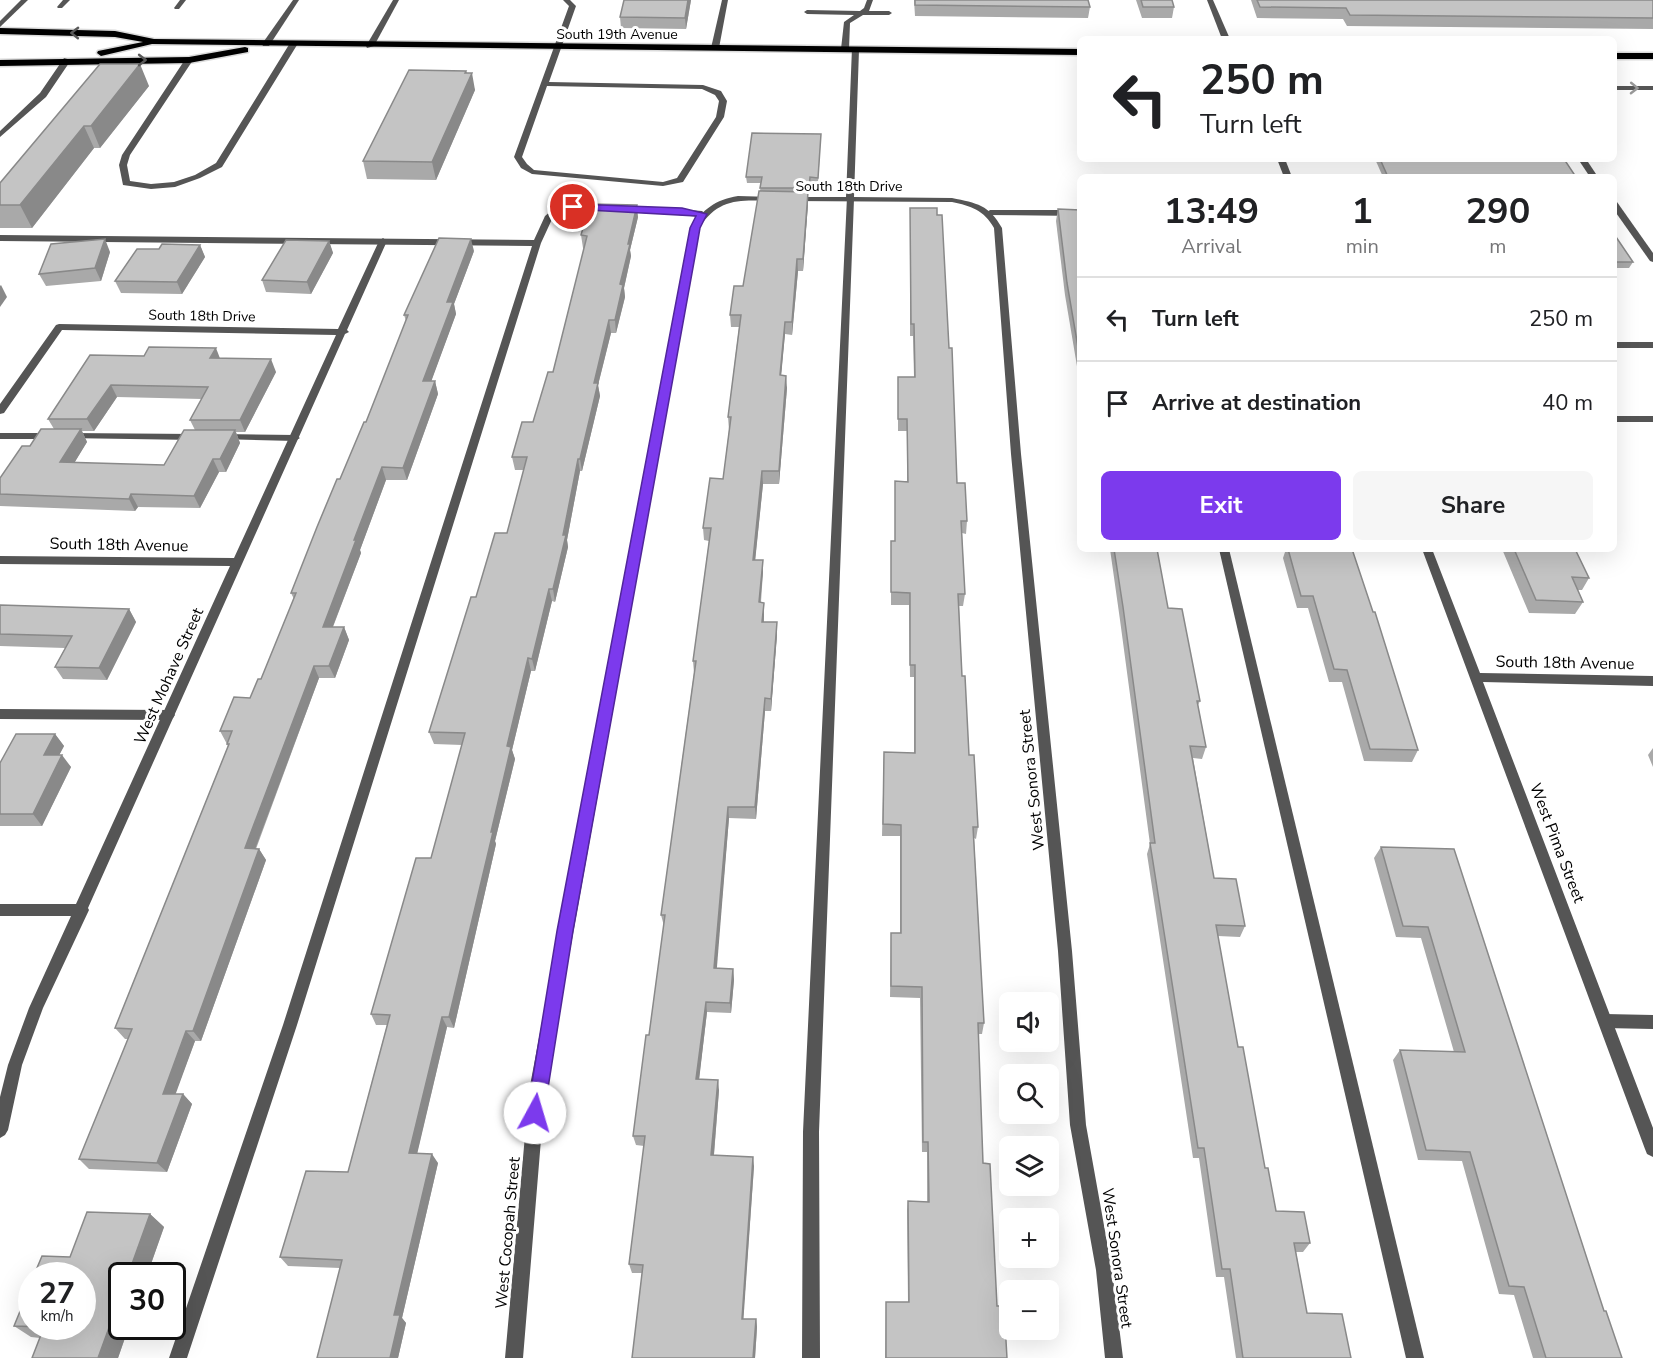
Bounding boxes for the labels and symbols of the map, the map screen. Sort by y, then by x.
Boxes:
street label: South 19th Avenue [556,25,678,44]
one-way arrow [71,27,80,39]
one-way arrow [138,54,147,66]
one-way arrow [1629,82,1638,94]
street label: South 18th Drive [795,177,903,196]
pin [547,181,598,232]
street label: South 18th Drive [148,306,256,326]
street label: South 18th Avenue [49,533,189,557]
street label: West Mohave Street [129,604,209,748]
street label: South 18th Avenue [1495,651,1635,675]
street label: West Sonora Street [1014,708,1050,851]
street label: West Pima Street [1524,780,1590,906]
position arrow [503,1081,567,1145]
street label: West Cocopah Street [490,1156,526,1310]
street label: West Sonora Street [1096,1187,1138,1330]
speed limit sign: 30 [108,1262,186,1340]

